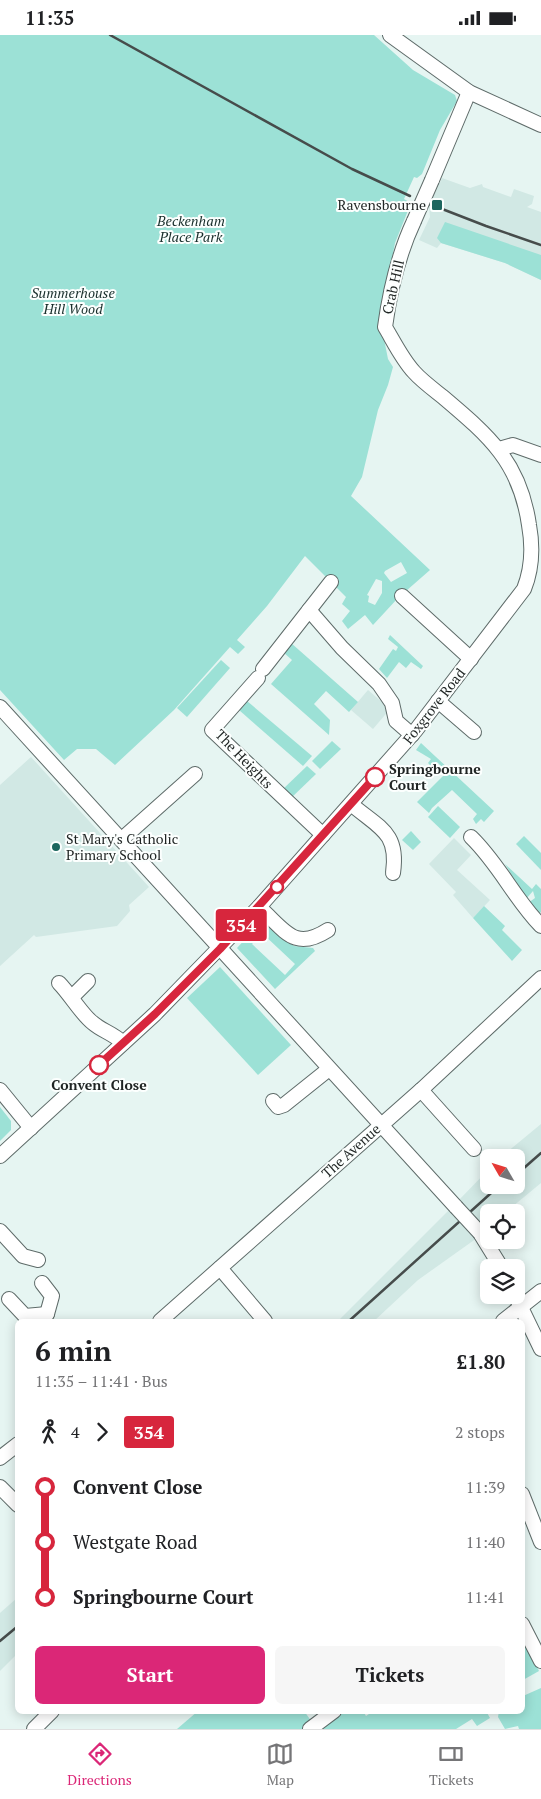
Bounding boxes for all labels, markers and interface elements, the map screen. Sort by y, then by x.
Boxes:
text: 11:35 [25,5,74,30]
place label: Ravensbourne [338,195,426,214]
marker: Ravensbourne [430,198,444,212]
park label: Beckenham Place Park [156,211,225,246]
street label: Crab Hill [377,258,408,316]
park label: Summerhouse Hill Wood [31,283,115,318]
street label: Foxgrove Road [398,664,469,747]
street label: The Heights [211,725,277,792]
place label: Springbourne Court [389,759,481,794]
marker: Springbourne Court [365,767,385,787]
place label: St Mary's Catholic Primary School [66,829,178,864]
marker: St Mary's Catholic Primary School [50,841,62,853]
unlabelled marker [270,880,284,894]
line badge: 354 [212,909,270,941]
text: 354 [226,913,256,937]
marker: Convent Close [89,1055,109,1075]
place label: Convent Close [51,1075,147,1094]
street label: The Avenue [317,1119,384,1182]
north arrow [480,1149,525,1194]
map controls [480,1149,525,1304]
button: locate [480,1204,525,1249]
button: layers [480,1259,525,1304]
text: 6 min [35,1332,112,1369]
text: £1.80 [456,1349,505,1374]
text: 11:35 – 11:41 · Bus [35,1370,168,1392]
icon: walk [35,1418,63,1446]
icon: forward [88,1418,116,1446]
text: 354 [134,1420,164,1444]
text: 4 [71,1421,80,1443]
text: 2 stops [455,1421,505,1443]
text: Convent Close [73,1474,202,1499]
text: 11:39 [466,1476,505,1498]
text: Westgate Road [73,1529,198,1554]
text: 11:40 [466,1531,505,1553]
text: Springbourne Court [73,1584,254,1609]
text: 11:41 [466,1586,505,1608]
button: Start [35,1646,265,1704]
button: Tickets [275,1646,505,1704]
tab: Directions [67,1740,132,1789]
tab: Map [266,1740,294,1789]
tab: Tickets [429,1740,474,1789]

